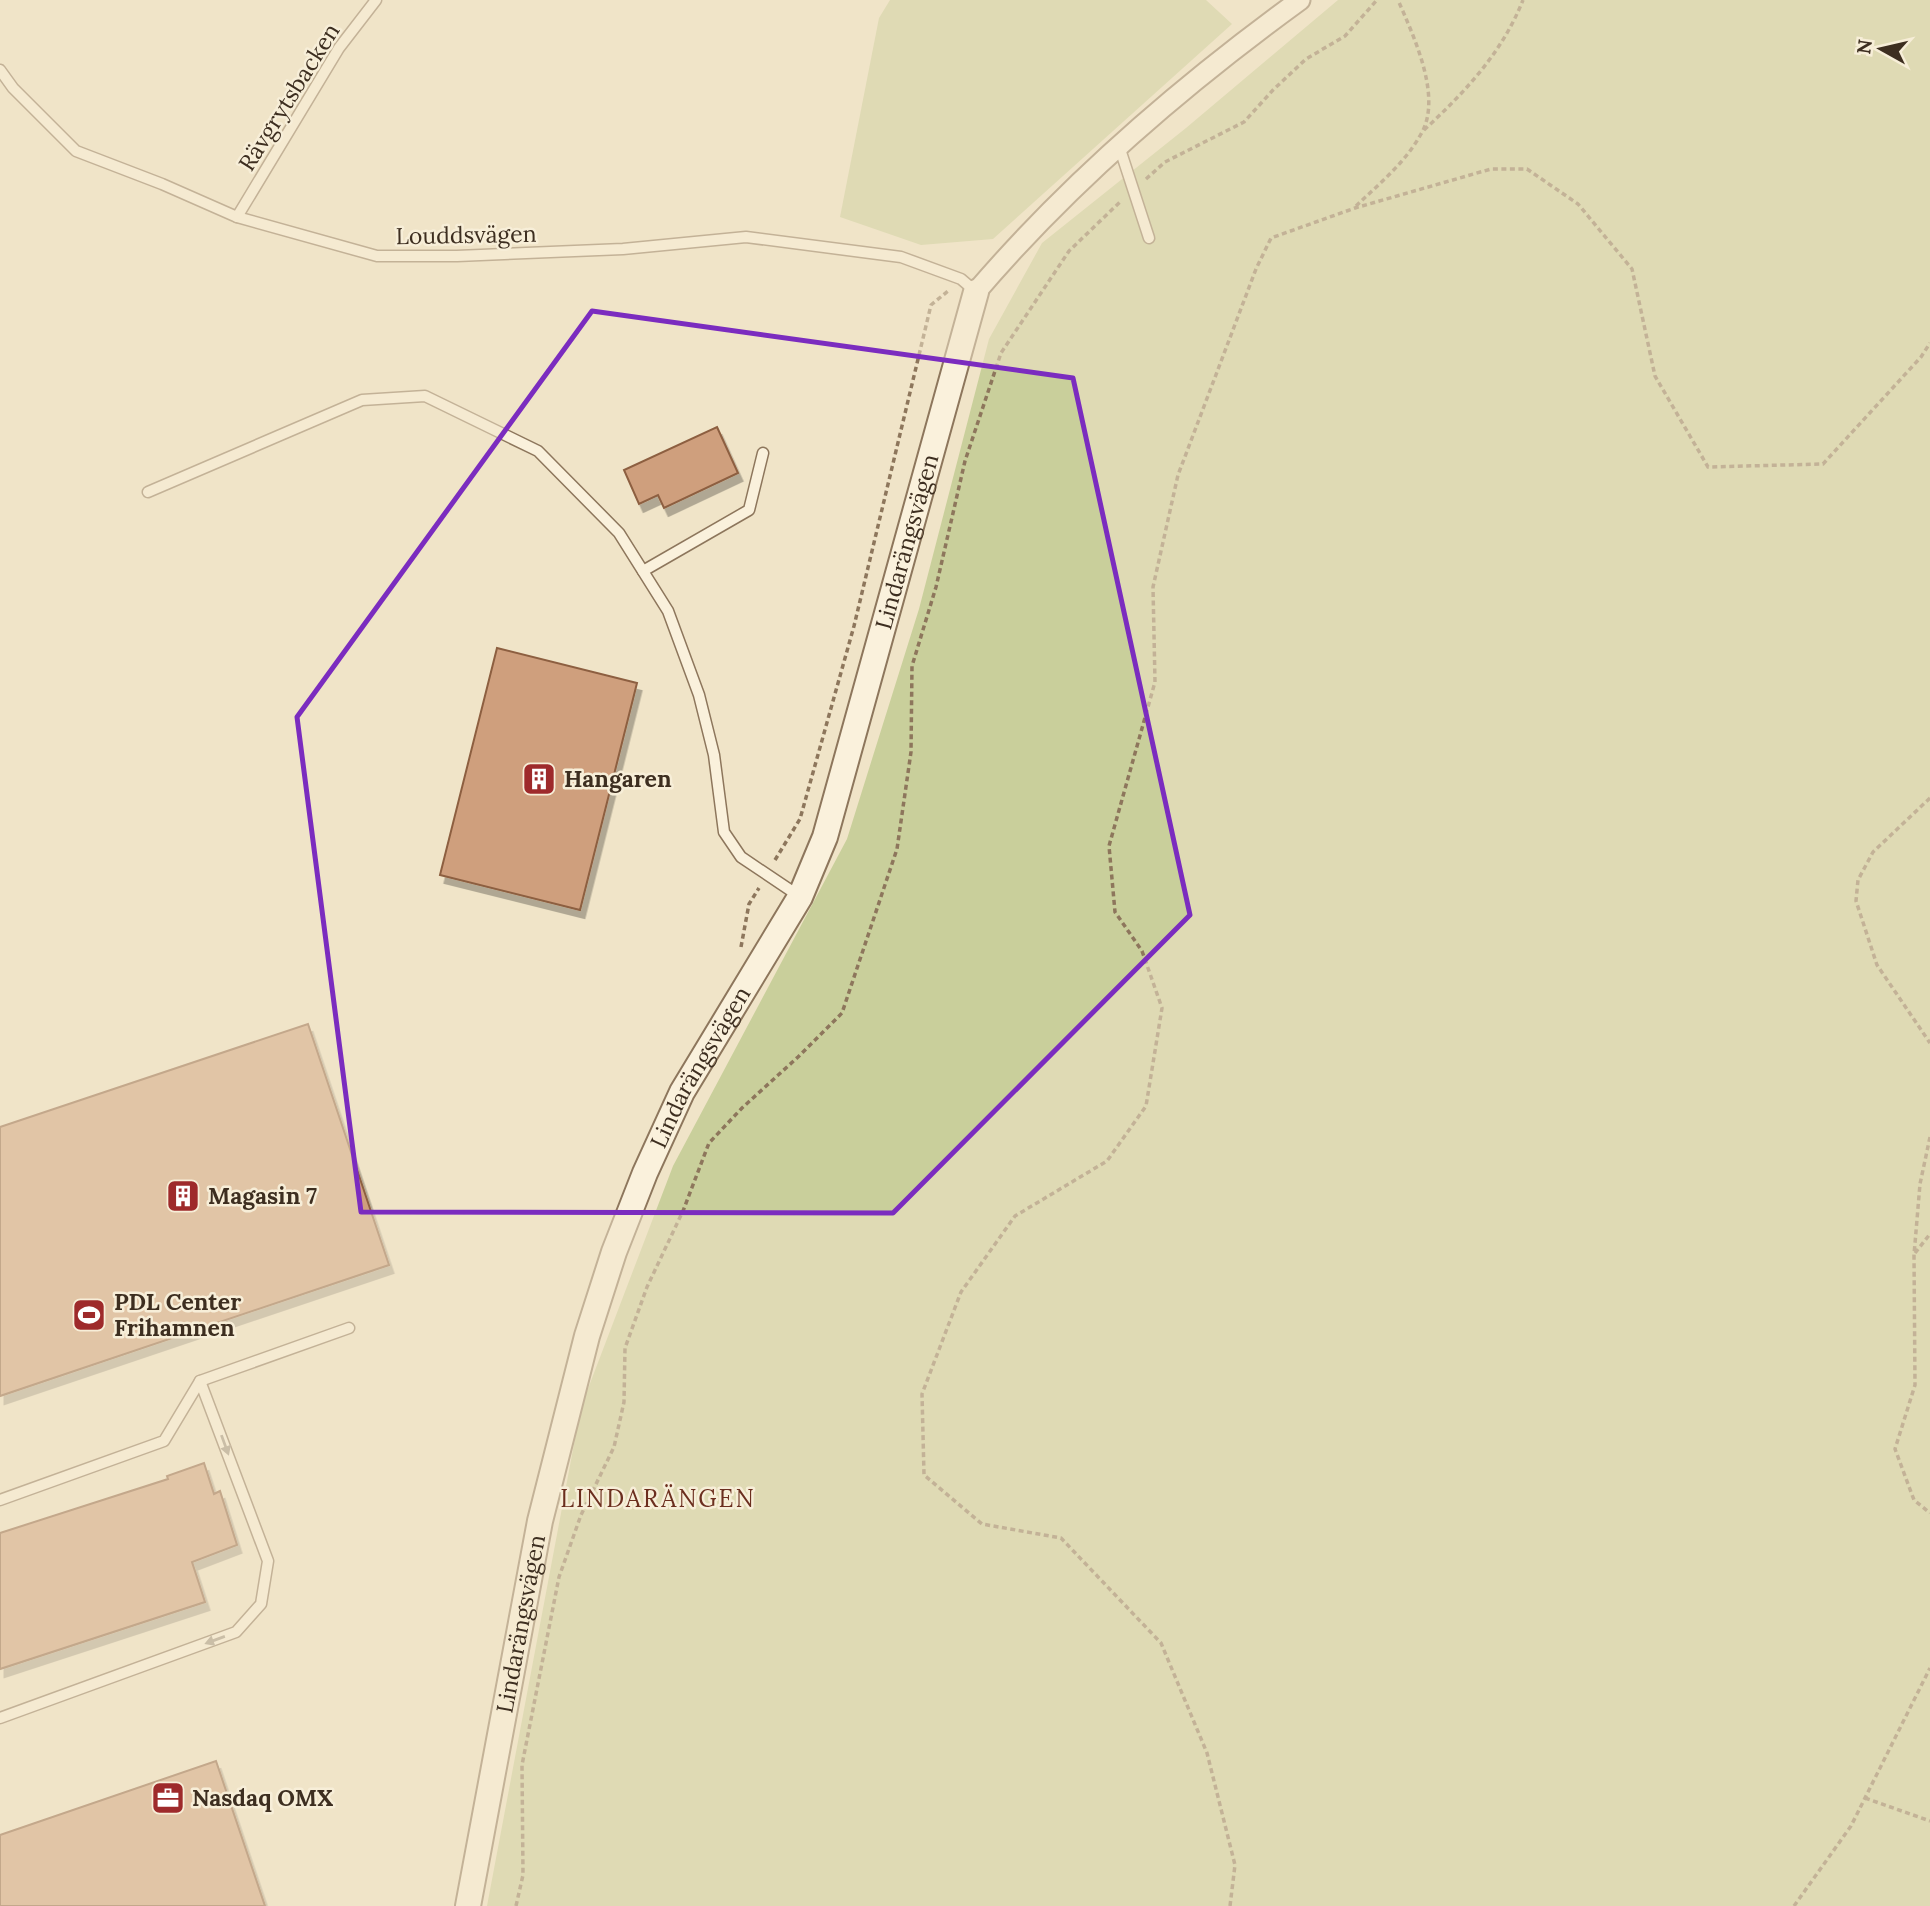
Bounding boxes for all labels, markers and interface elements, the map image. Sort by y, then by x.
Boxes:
north arrow [1846,14,1916,84]
street label: Rävgrytsbacken [232,18,346,176]
text: N [1851,37,1877,56]
street label: Louddsvägen [395,219,537,250]
street label: Lindarängsvägen [868,451,944,633]
building icon: Hangaren [520,760,558,798]
place label: Hangaren [564,764,672,793]
street label: Lindarängsvägen [643,981,756,1152]
building icon: Magasin 7 [164,1177,202,1215]
place label: Magasin 7 [208,1181,317,1210]
place label: PDL Center Frihamnen [114,1287,241,1342]
sports icon: PDL Center Frihamnen [70,1296,108,1334]
one-way arrow [219,1434,230,1455]
district label: LINDARÄNGEN [560,1483,756,1514]
street label: Lindarängsvägen [489,1532,551,1715]
one-way arrow [204,1635,225,1646]
office icon: Nasdaq OMX [149,1779,187,1817]
place label: Nasdaq OMX [192,1783,333,1812]

